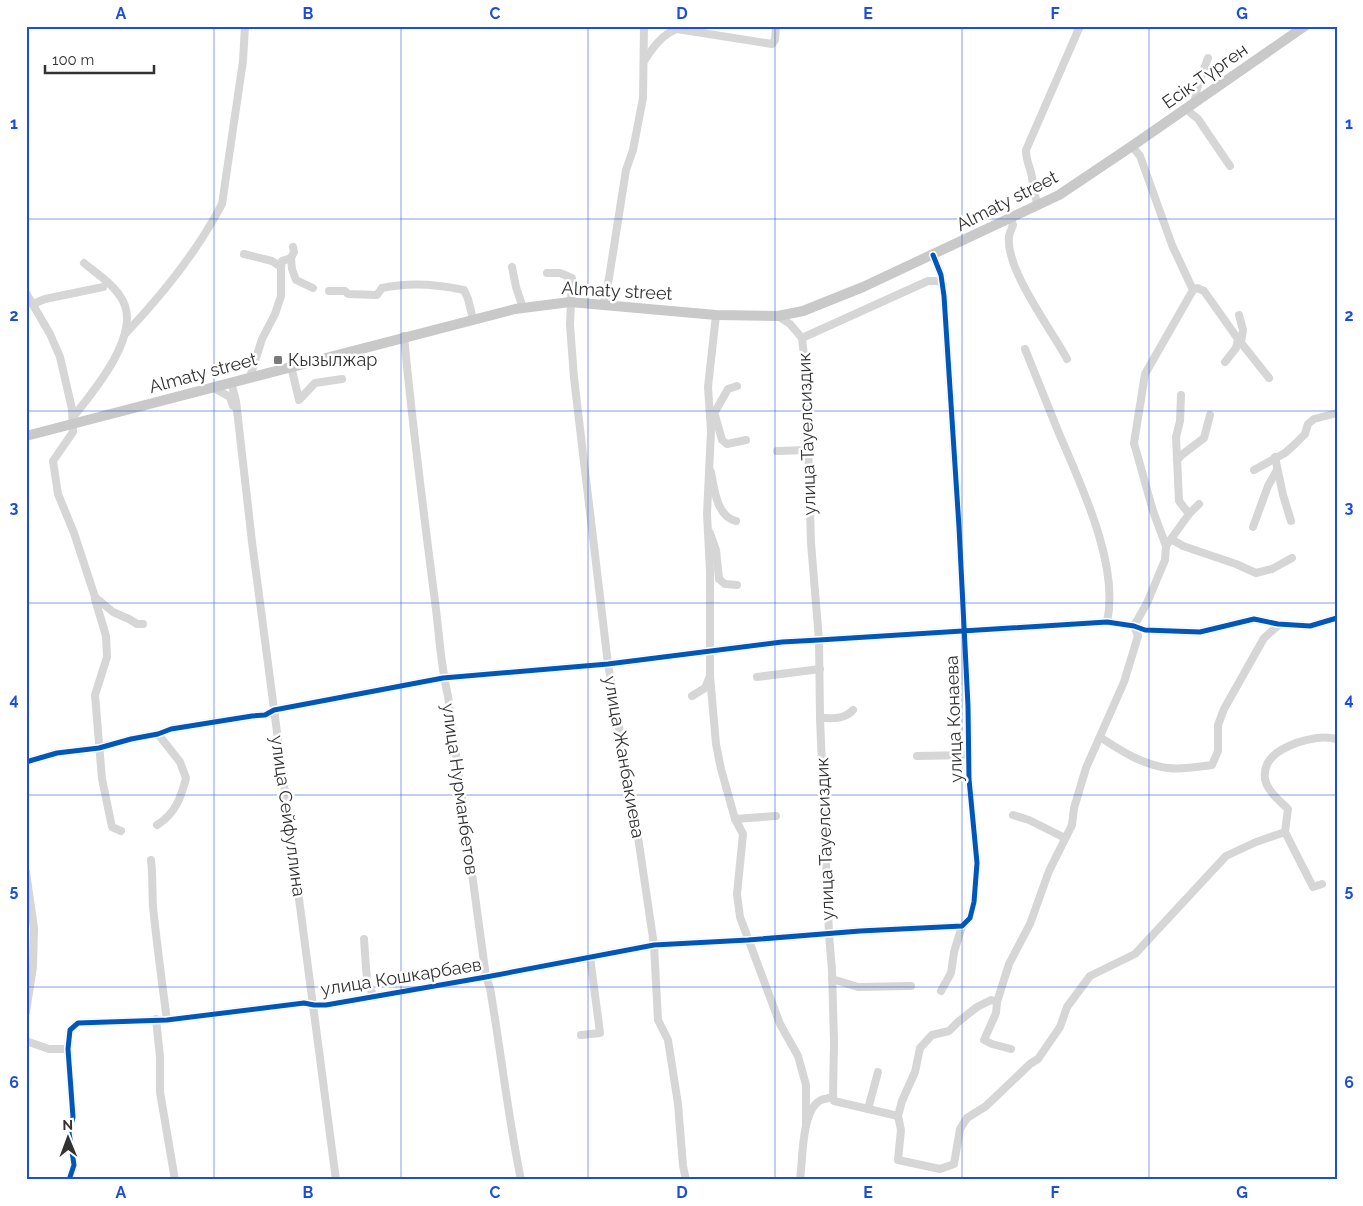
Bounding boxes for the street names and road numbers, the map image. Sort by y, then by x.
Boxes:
street label: Есік-Түрген [1158,38,1252,113]
street label: Almaty street [953,166,1061,235]
street label: Almaty street [561,277,673,304]
street label: Almaty street [147,348,259,397]
street label: улица Тауелсиздик [793,352,820,516]
street label: улица Конаева [941,655,966,783]
street label: улица Жанбакиева [600,674,649,840]
street label: улица Нурманбетов [438,702,483,876]
street label: улица Сейфуллина [267,734,310,898]
street label: улица Тауелсиздик [811,757,838,921]
street label: улица Кошкарбаев [319,953,483,1000]

